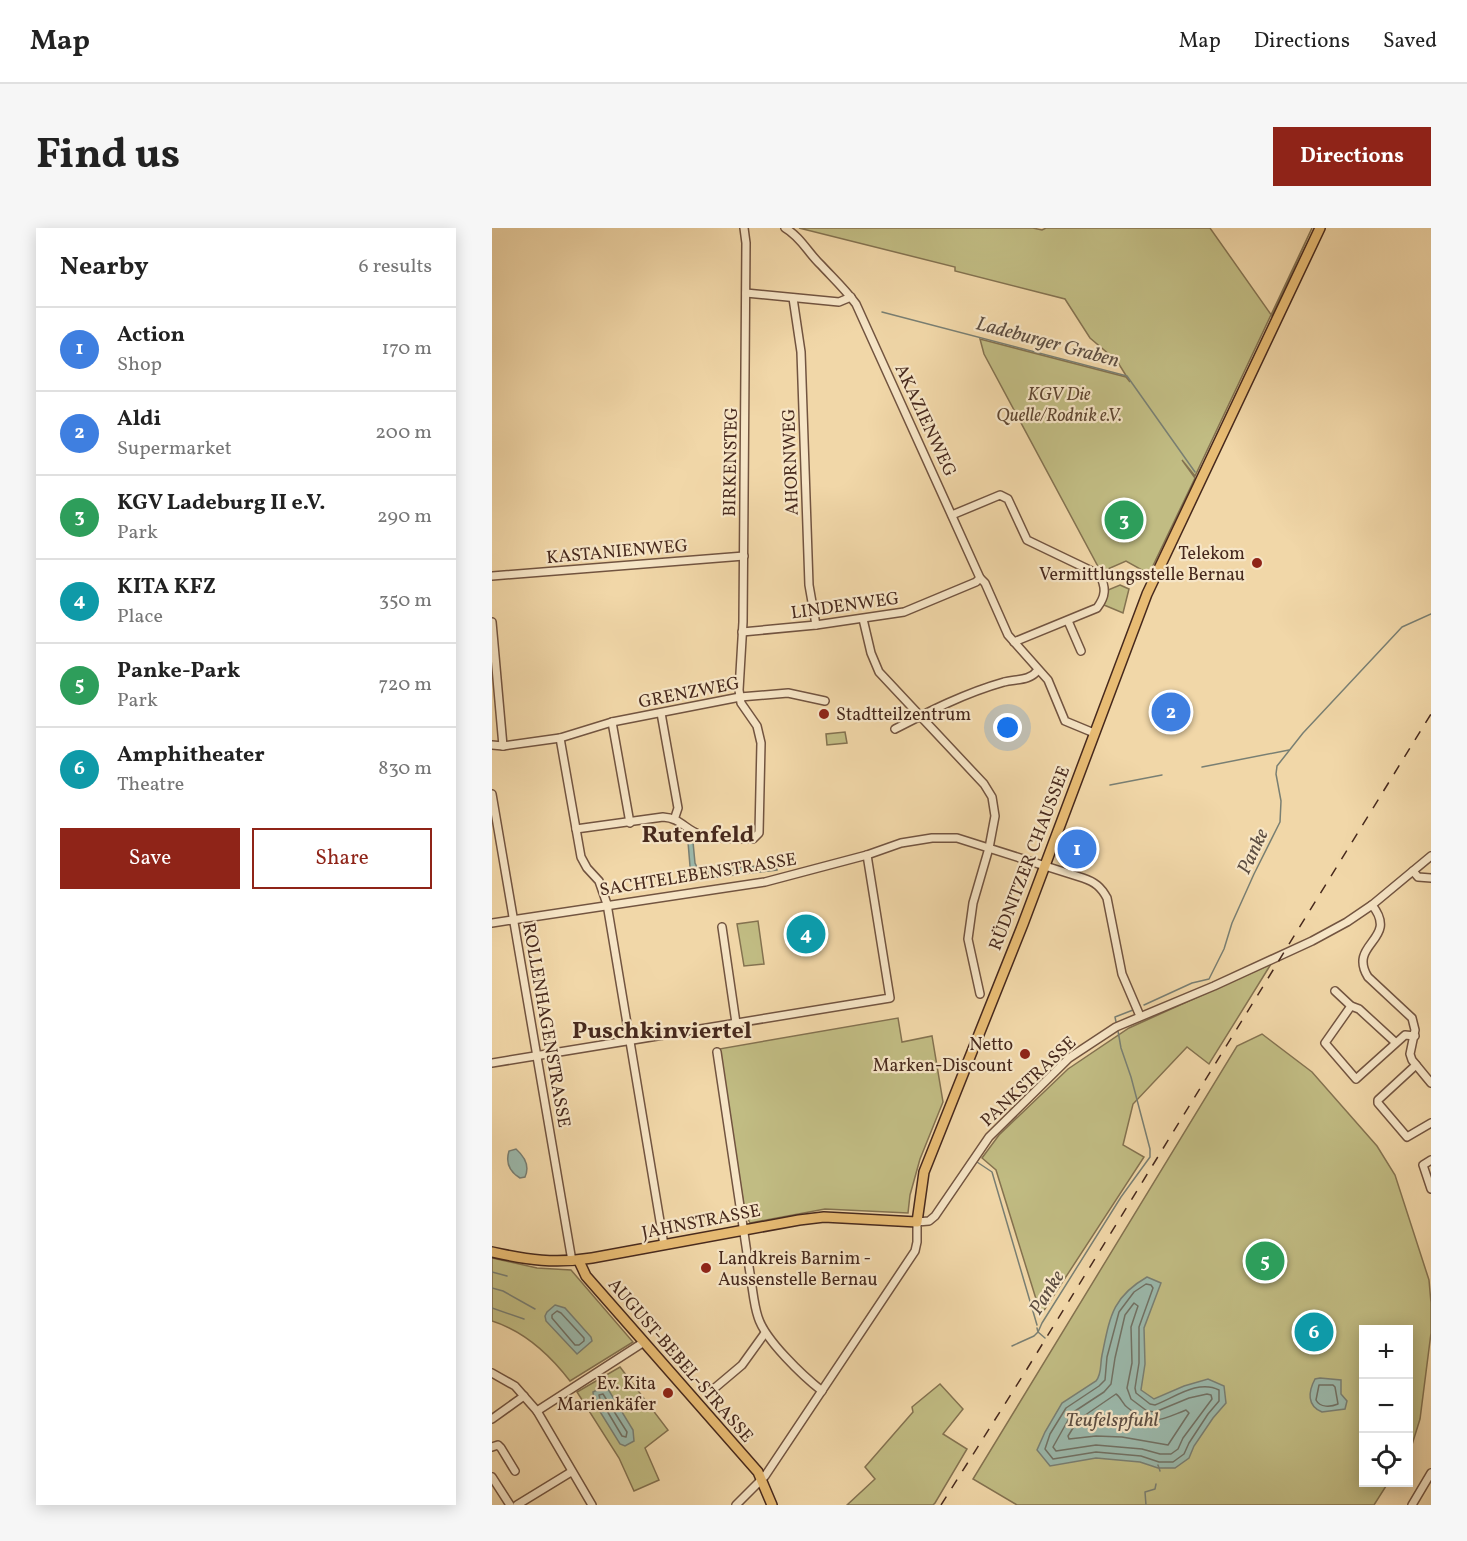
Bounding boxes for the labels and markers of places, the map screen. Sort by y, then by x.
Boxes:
pin: 3 [1104,498,1144,542]
place label: Telekom Vermittlungsstelle Bernau [1039,542,1245,588]
marker: Telekom Vermittlungsstelle Bernau [1250,556,1264,570]
pin: 2 [1152,690,1190,734]
place label: Stadtteilzentrum [836,703,971,728]
marker: Stadtteilzentrum [817,707,831,721]
pin: 1 [1058,826,1096,872]
pin: 4 [786,912,826,956]
place label: Netto Marken-Discount [873,1033,1013,1079]
marker: Netto Marken-Discount [1018,1047,1032,1061]
pin: 5 [1246,1238,1284,1284]
place label: Landkreis Barnim - Aussenstelle Bernau [718,1247,878,1293]
marker: Landkreis Barnim - Aussenstelle Bernau [699,1261,713,1275]
pin: 6 [1294,1310,1334,1354]
place label: Ev. Kita Marienkäfer [557,1372,656,1418]
marker: Ev. Kita Marienkäfer [661,1386,675,1400]

